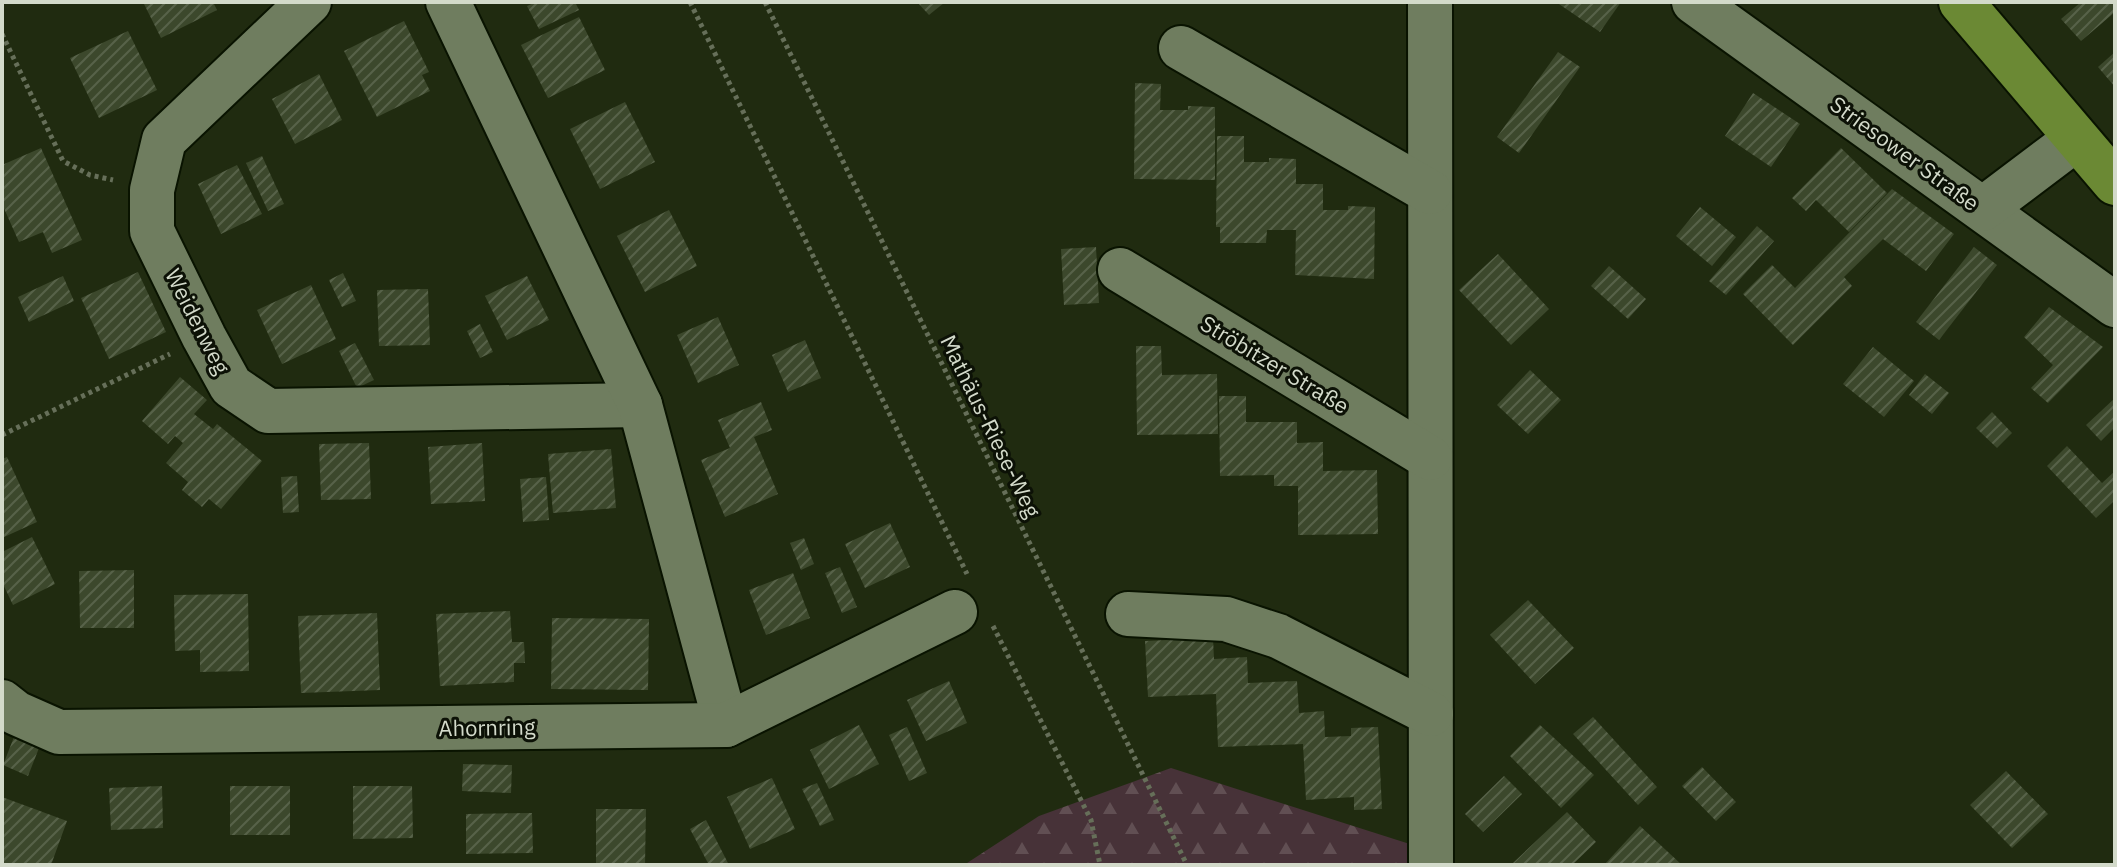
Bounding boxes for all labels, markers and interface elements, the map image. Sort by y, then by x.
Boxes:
street label: Striesower Straße [1825,89,1985,217]
street label: Weidenweg [159,263,237,379]
street label: Ströbitzer Straße [1195,308,1355,420]
street label: Mathäus-Riese-Weg [934,330,1048,522]
street label: Ahornring [438,712,536,742]

